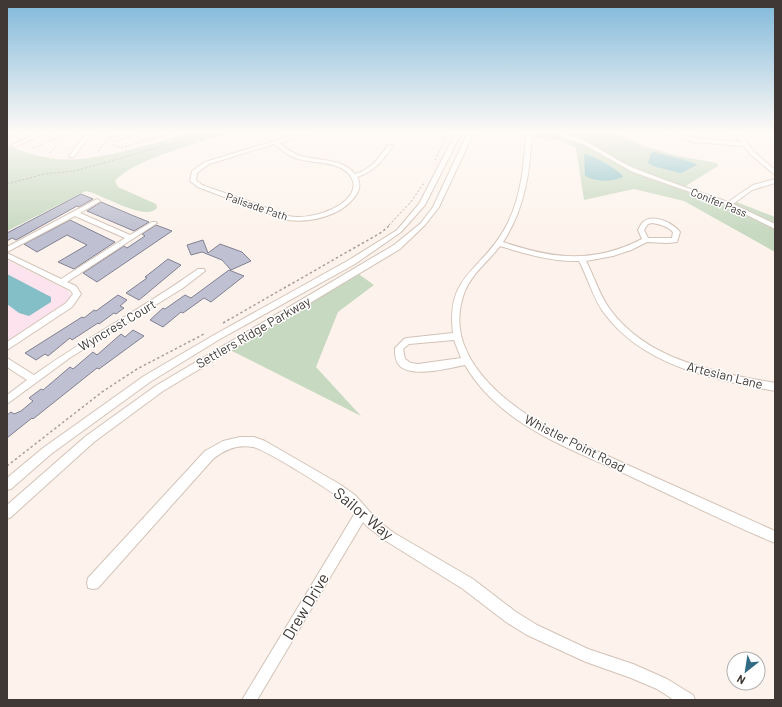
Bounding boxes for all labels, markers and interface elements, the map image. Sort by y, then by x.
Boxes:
street label: Conifer Pass [689,185,749,219]
street label: Palisade Path [224,189,290,223]
street label: Settlers Ridge Parkway [193,293,313,371]
street label: Wyncrest Court [75,296,159,354]
street label: Artesian Lane [685,358,765,392]
street label: Whistler Point Road [522,411,628,475]
street label: Sailor Way [330,483,398,544]
street label: Drew Drive [278,569,332,643]
north arrow [726,651,766,691]
text: N [734,673,747,688]

